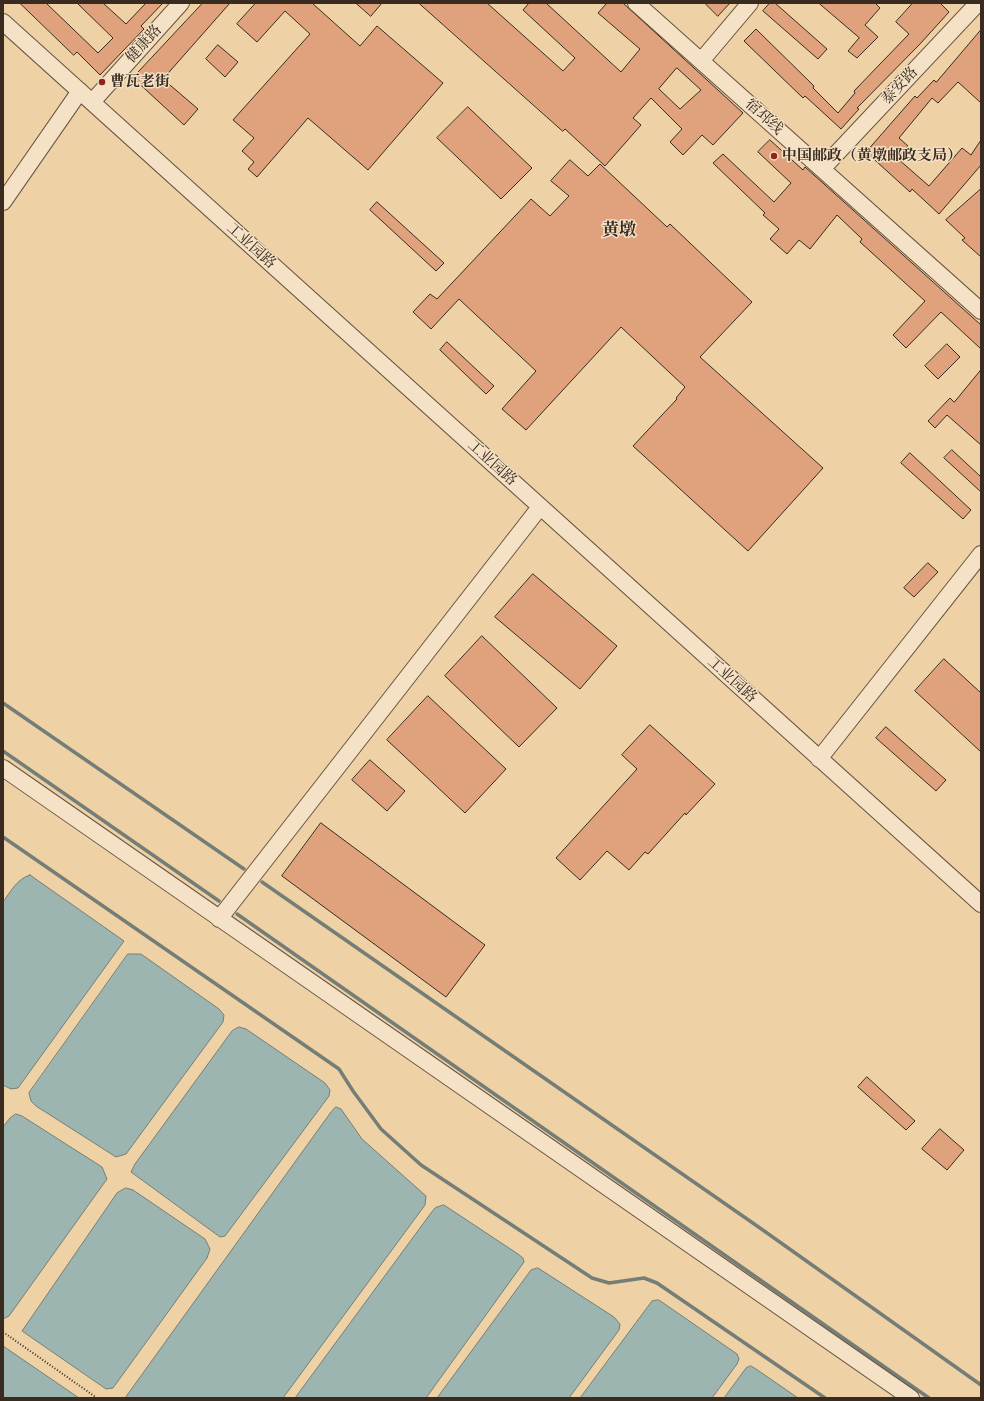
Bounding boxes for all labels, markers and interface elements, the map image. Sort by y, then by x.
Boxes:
street label: 健康路 [122,21,166,67]
street label: 泰安路 [878,63,922,109]
place label: 曹瓦老街 [110,73,170,91]
marker: 曹瓦老街 [97,77,107,87]
street label: 宿邳线 [741,95,787,139]
place label: 中国邮政（黄墩邮政支局） [782,147,962,165]
marker: 中国邮政（黄墩邮政支局） [769,151,779,161]
street label: 工业园路 [223,219,279,273]
district label: 黄墩 [602,220,636,240]
street label: 工业园路 [464,436,520,490]
street label: 工业园路 [704,653,760,707]

